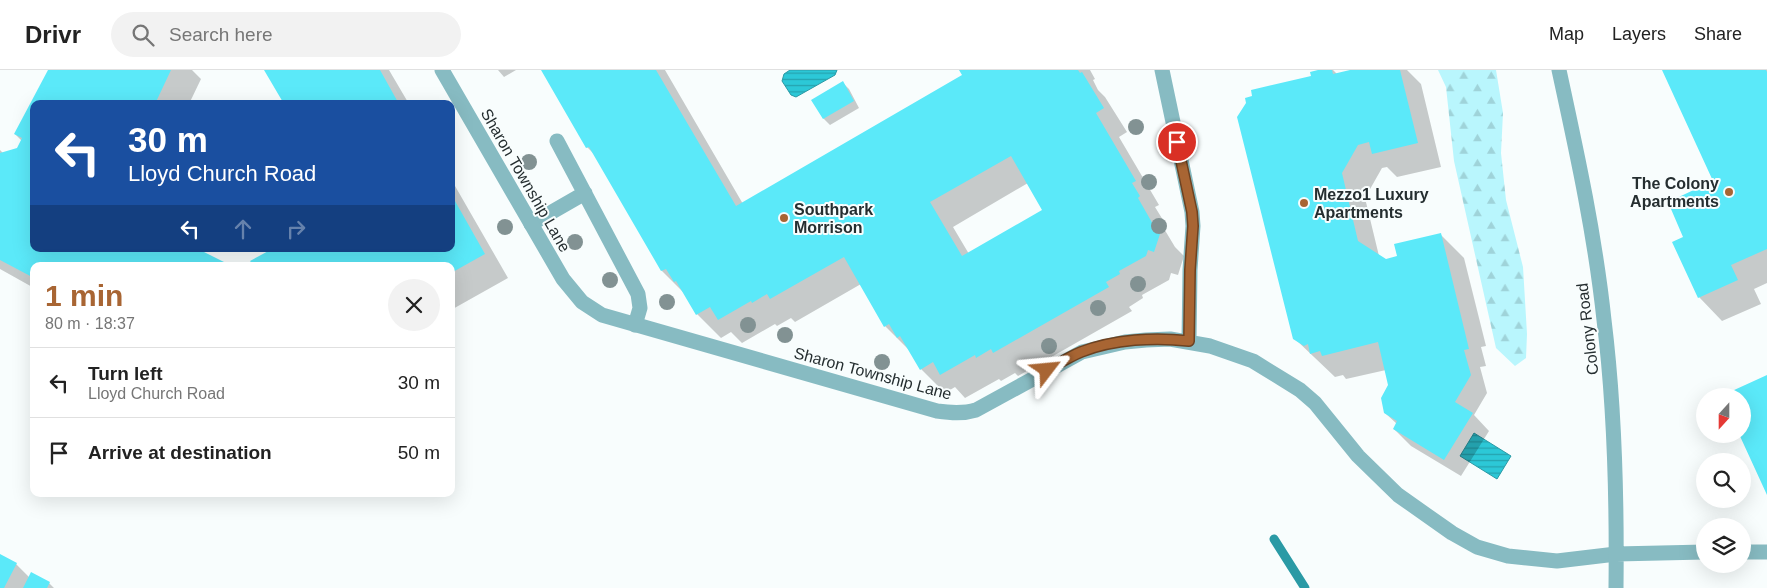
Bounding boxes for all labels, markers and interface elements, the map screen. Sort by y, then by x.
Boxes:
search box [111,12,461,57]
text: Drivr [25,21,81,48]
icon: search [129,21,157,49]
text: Search here [169,24,273,45]
text: Map [1549,24,1584,44]
text: Layers [1612,24,1666,44]
text: Share [1694,24,1742,44]
street label: Sharon Township Lane [478,106,574,255]
icon: left [45,120,110,185]
text: 30 m [128,120,208,159]
pin [1156,121,1198,163]
icon: arrive [1163,128,1191,156]
text: Lloyd Church Road [128,161,316,186]
place label: The Colony Apartments [1630,175,1719,210]
place label: Mezzo1 Luxury Apartments [1314,186,1429,221]
marker: The Colony Apartments [1723,186,1735,198]
marker: Mezzo1 Luxury Apartments [1298,197,1310,209]
place label: Southpark Morrison [794,201,873,236]
marker: Southpark Morrison [778,212,790,224]
icon: left [176,215,204,243]
icon: ahead [229,215,257,243]
icon: right [282,215,310,243]
text: 1 min [45,279,123,312]
button: close [388,279,440,331]
street label: Colony Road [1573,282,1602,376]
text: 80 m · 18:37 [45,315,135,332]
position arrow [1020,343,1072,395]
street label: Sharon Township Lane [792,344,954,403]
text: Turn left [88,363,163,384]
icon: left [45,369,73,397]
text: 30 m [398,372,440,393]
text: Lloyd Church Road [88,385,225,402]
north arrow [1696,388,1751,442]
map controls [1696,388,1751,573]
icon: arrive [45,439,73,467]
text: Arrive at destination [88,442,272,463]
text: 50 m [398,442,440,463]
button: search [1696,453,1751,508]
button: layers [1696,518,1751,573]

